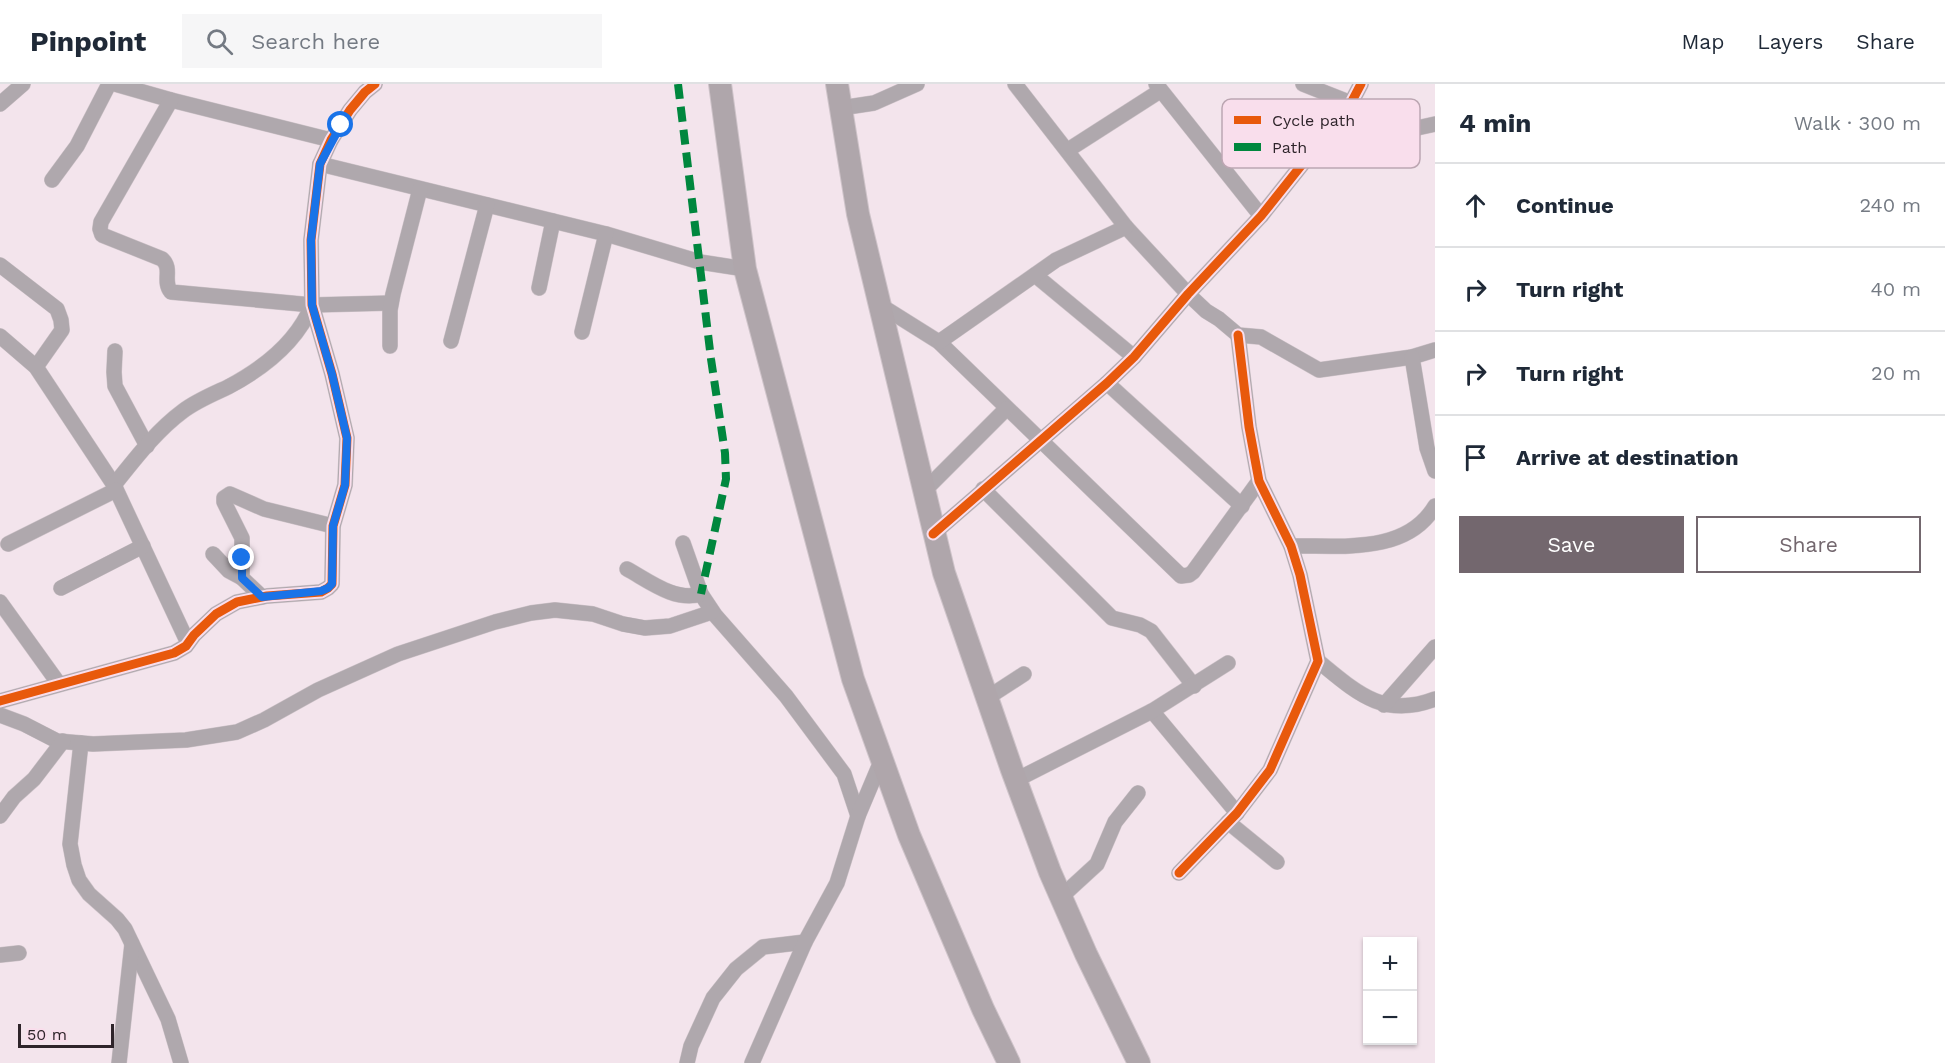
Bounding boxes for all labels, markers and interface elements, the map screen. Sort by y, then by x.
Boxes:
search box [182,14,602,68]
text: Pinpoint [30,25,146,58]
icon: search [203,25,236,58]
text: Search here [251,29,380,54]
text: Map [1681,29,1724,54]
text: Layers [1757,29,1823,54]
text: Share [1856,29,1915,54]
legend [1222,99,1420,168]
text: 4 min [1459,108,1531,138]
route start [327,111,353,137]
text: Cycle path [1272,111,1355,130]
text: Walk · 300 m [1794,111,1921,135]
text: Path [1272,138,1307,157]
icon: ahead [1459,189,1492,222]
text: Continue [1516,193,1614,218]
text: 240 m [1859,193,1921,217]
icon: right [1459,273,1492,306]
text: Turn right [1516,277,1623,302]
text: 40 m [1870,277,1921,301]
icon: right [1459,357,1492,390]
text: Turn right [1516,361,1623,386]
text: 20 m [1871,361,1921,385]
icon: arrive [1459,441,1492,474]
text: Arrive at destination [1516,445,1739,470]
button: Save [1459,516,1684,573]
button: Share [1696,516,1921,573]
route end [228,544,254,570]
map controls [1363,937,1417,1045]
button: + [1363,937,1417,991]
button: − [1363,991,1417,1045]
scale bar [18,1021,114,1048]
text: 50 m [27,1025,67,1044]

